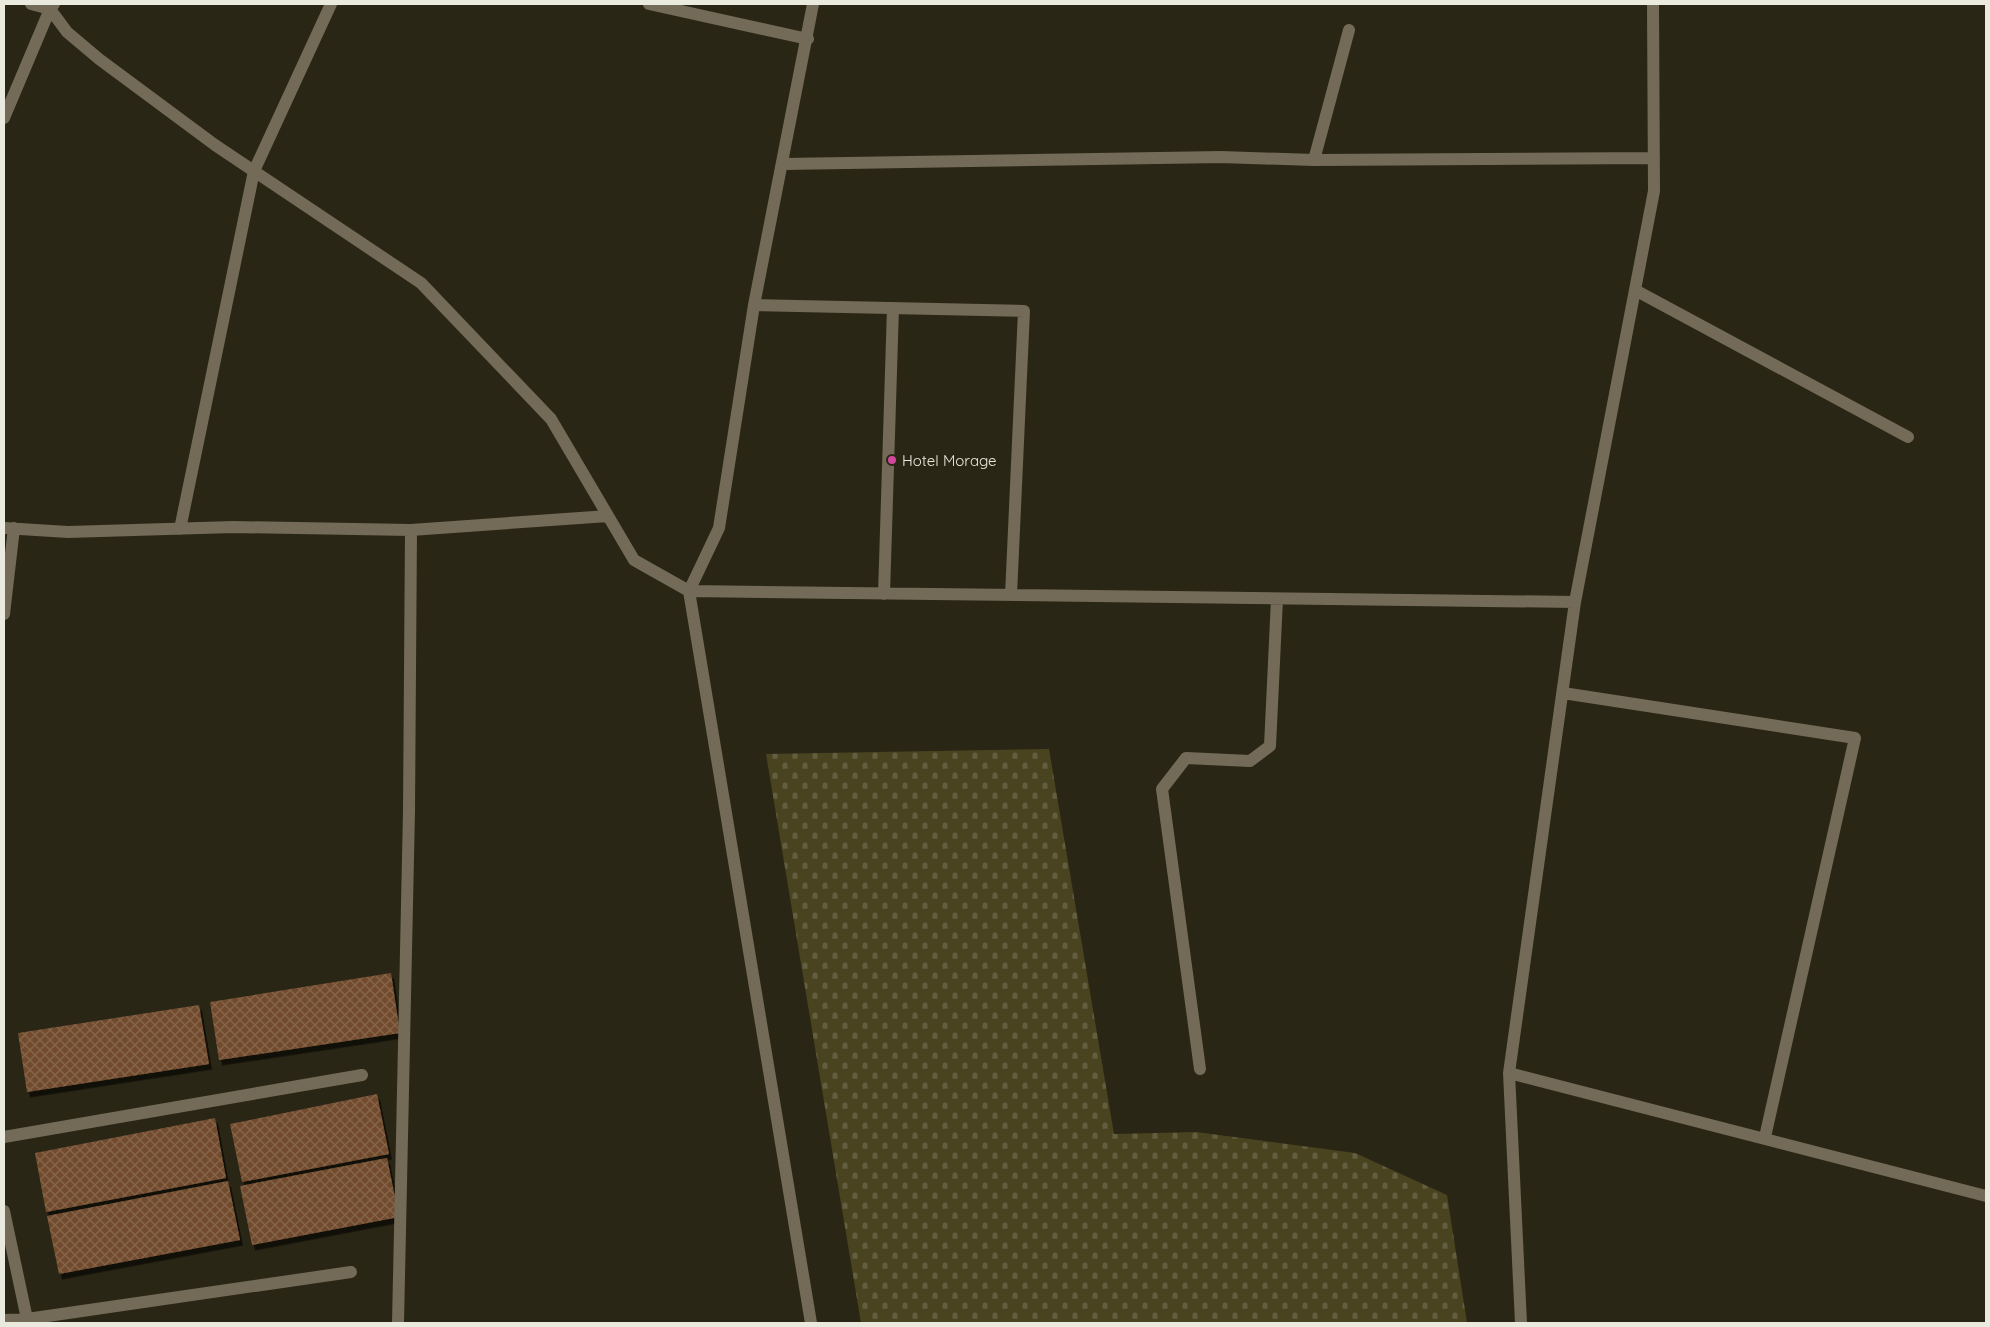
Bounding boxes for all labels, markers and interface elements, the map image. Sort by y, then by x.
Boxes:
place label: Hotel Morage [902,451,997,470]
marker: Hotel Morage [886,454,898,466]

